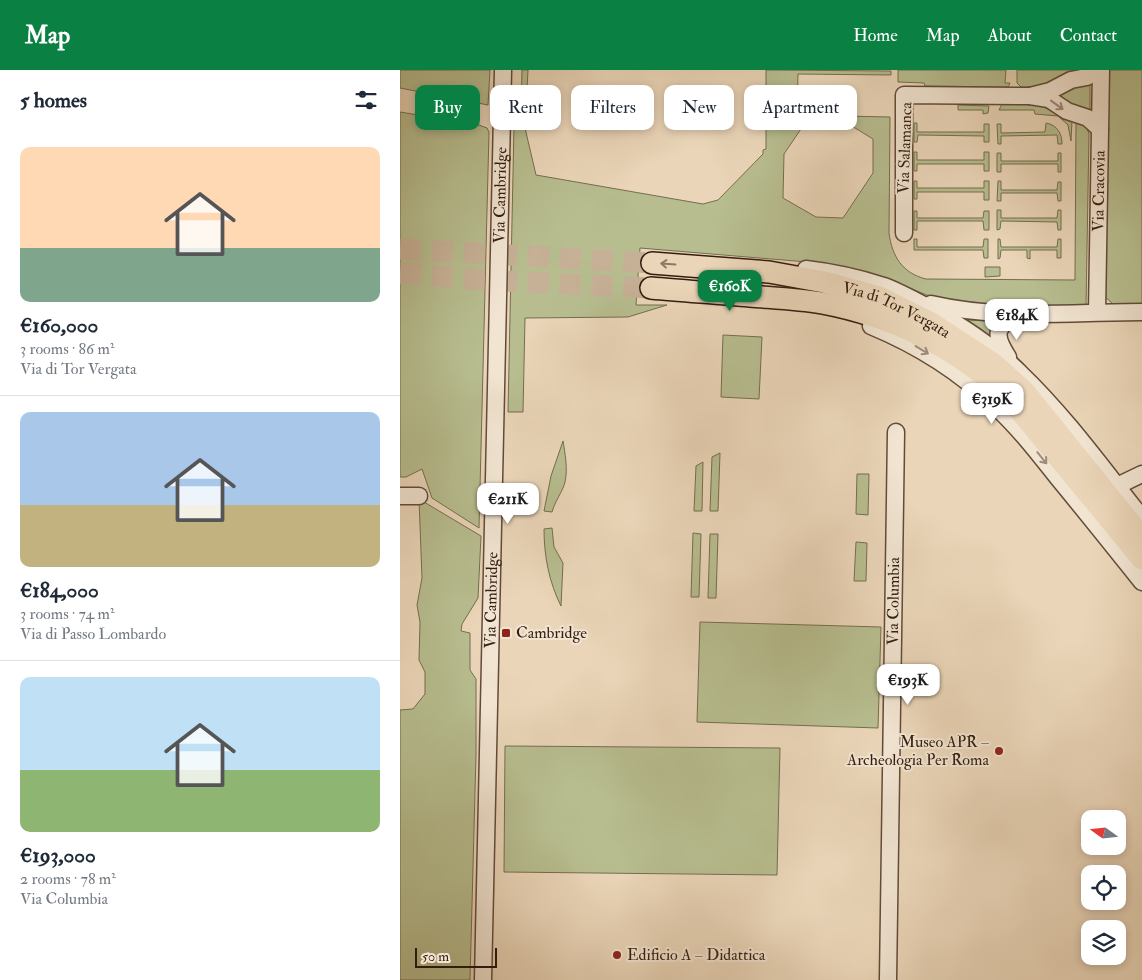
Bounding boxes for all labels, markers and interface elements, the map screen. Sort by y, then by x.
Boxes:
text: Map [25,20,70,51]
text: Home [853,24,898,47]
text: Map [926,24,960,47]
text: About [988,24,1032,47]
text: Contact [1060,24,1117,47]
chip: Buy [415,85,480,130]
chip: Rent [490,85,561,130]
chip: Filters [571,85,654,130]
chip: New [664,85,734,130]
chip: Apartment [744,85,857,130]
icon: filters [352,86,380,114]
text: 5 homes [20,87,87,114]
one-way arrow [1050,100,1064,110]
street label: Via Salamanca [893,101,917,194]
street label: Via Cambridge [489,146,511,244]
street label: Via Cracovia [1088,150,1110,232]
icon: home [155,179,245,269]
one-way arrow [661,259,677,269]
pin: €160K [695,270,765,312]
text: €160K [709,276,751,296]
street label: Via di Tor Vergata [840,277,954,343]
pin: €184K [982,298,1052,341]
text: €184K [996,305,1038,325]
text: €160,000 [20,312,98,339]
text: 3 rooms · 86 m² [20,339,114,359]
one-way arrow [914,346,928,356]
text: Via di Tor Vergata [20,359,137,379]
pin: €319K [957,382,1027,425]
text: €319K [972,389,1012,409]
icon: home [155,445,245,535]
one-way arrow [1036,451,1047,464]
pin: €211K [473,482,543,525]
text: €211K [488,489,528,509]
street label: Via Cambridge [480,551,502,649]
street label: Via Columbia [883,556,904,645]
text: €184,000 [20,577,99,604]
text: 3 rooms · 74 m² [20,604,114,624]
place label: Cambridge [516,623,587,643]
text: Via di Passo Lombardo [20,624,166,644]
marker: Cambridge [500,627,512,639]
pin: €193K [873,664,943,706]
text: €193K [888,670,928,690]
icon: home [155,710,245,800]
place label: Museo APR – Archeologia Per Roma [846,732,990,770]
marker: Museo APR – Archeologia Per Roma [993,745,1005,757]
north arrow [1081,810,1126,855]
map controls [1081,810,1126,965]
text: €193,000 [20,842,96,869]
button: locate [1081,865,1126,910]
text: 2 rooms · 78 m² [20,869,116,889]
text: Via Columbia [20,889,108,909]
button: layers [1081,920,1126,965]
scale bar [415,945,498,968]
place label: Edificio A – Didattica [627,945,766,965]
text: 50 m [422,948,449,965]
marker: Edificio A – Didattica [611,949,623,961]

